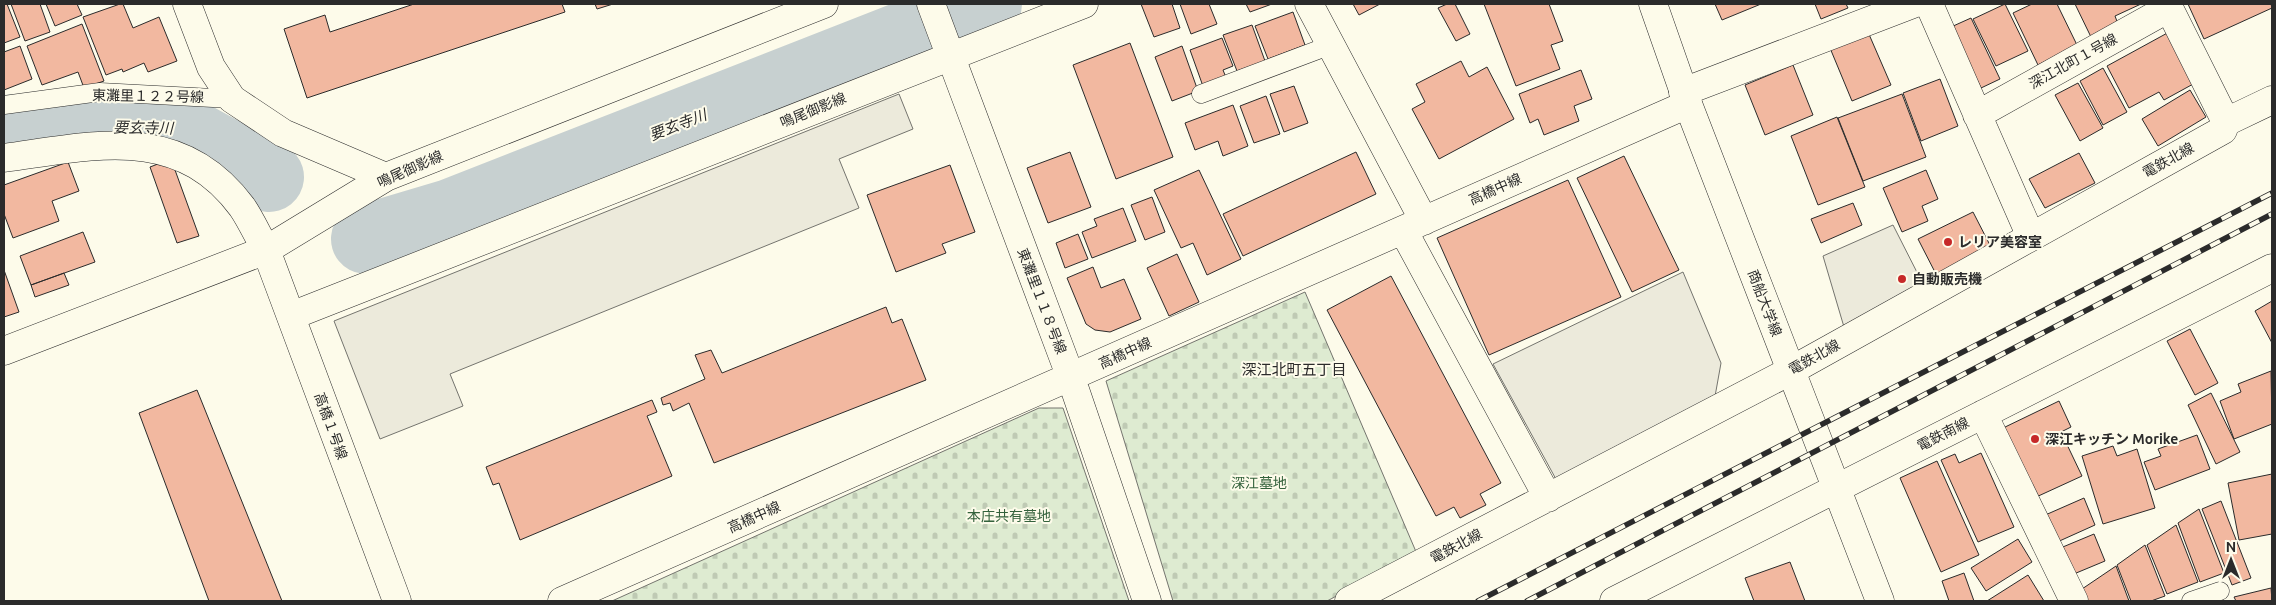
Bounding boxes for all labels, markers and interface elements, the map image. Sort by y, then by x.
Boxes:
street label: 深江北町１号線 [2026,30,2120,92]
street label: 東灘里１２２号線 [92,87,204,105]
street label: 鳴尾御影線 [778,89,848,131]
water label: 要玄寺川 [647,105,711,143]
water label: 要玄寺川 [113,118,175,137]
street label: 電鉄北線 [2140,139,2196,181]
street label: 鳴尾御影線 [375,147,445,191]
street label: 高橋中線 [1466,170,1524,208]
place label: レリア美容室 [1958,234,2042,250]
marker: レリア美容室 [1942,236,1954,248]
street label: 東灘里１１８号線 [1014,246,1070,356]
street label: 商船大学線 [1745,267,1785,339]
place label: 自動販売機 [1912,271,1982,287]
marker: 自動販売機 [1896,273,1908,285]
street label: 高橋中線 [1096,334,1154,372]
street label: 電鉄北線 [1786,336,1842,378]
district label: 深江北町五丁目 [1241,361,1347,378]
street label: 高橋１号線 [312,390,350,462]
street label: 電鉄南線 [1914,414,1972,454]
place label: 深江キッチン Morike [2045,431,2178,447]
marker: 深江キッチン Morike [2029,433,2041,445]
park label: 深江墓地 [1231,475,1287,491]
street label: 高橋中線 [725,498,783,536]
park label: 本庄共有墓地 [967,508,1051,524]
street label: 電鉄北線 [1428,526,1484,566]
north arrow [2206,535,2256,585]
text: N [2226,539,2236,555]

